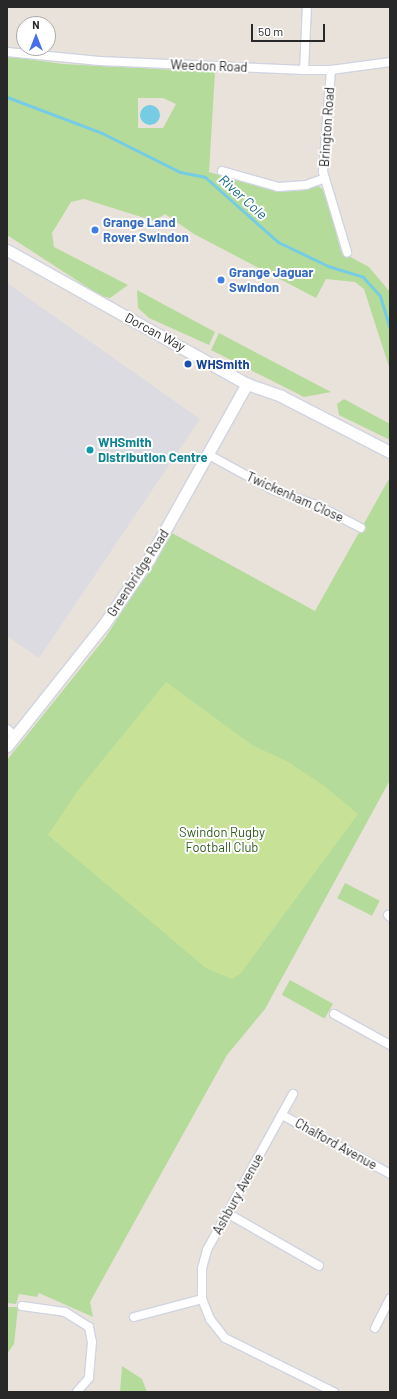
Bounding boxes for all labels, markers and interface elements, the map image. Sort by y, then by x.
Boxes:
north arrow [16,16,56,56]
scale bar [253,16,327,42]
text: N [32,18,40,31]
text: 50 m [258,24,283,38]
street label: Weedon Road [170,57,248,75]
street label: Brington Road [316,86,338,168]
water label: River Cole [215,171,271,223]
place label: Grange Land Rover Swindon [103,215,189,246]
marker: Grange Land Rover Swindon [90,225,100,235]
place label: Grange Jaguar Swindon [229,265,313,296]
marker: Grange Jaguar Swindon [216,275,226,285]
street label: Dorcan Way [122,310,188,354]
place label: WHSmith [196,356,250,372]
marker: WHSmith [183,359,193,369]
place label: WHSmith Distribution Centre [98,435,208,466]
marker: WHSmith Distribution Centre [85,445,95,455]
street label: Twickenham Close [244,469,346,525]
street label: Greenbridge Road [104,526,172,620]
park label: Swindon Rugby Football Club [179,825,265,856]
street label: Chalford Avenue [292,1115,380,1173]
street label: Ashbury Avenue [209,1151,267,1237]

